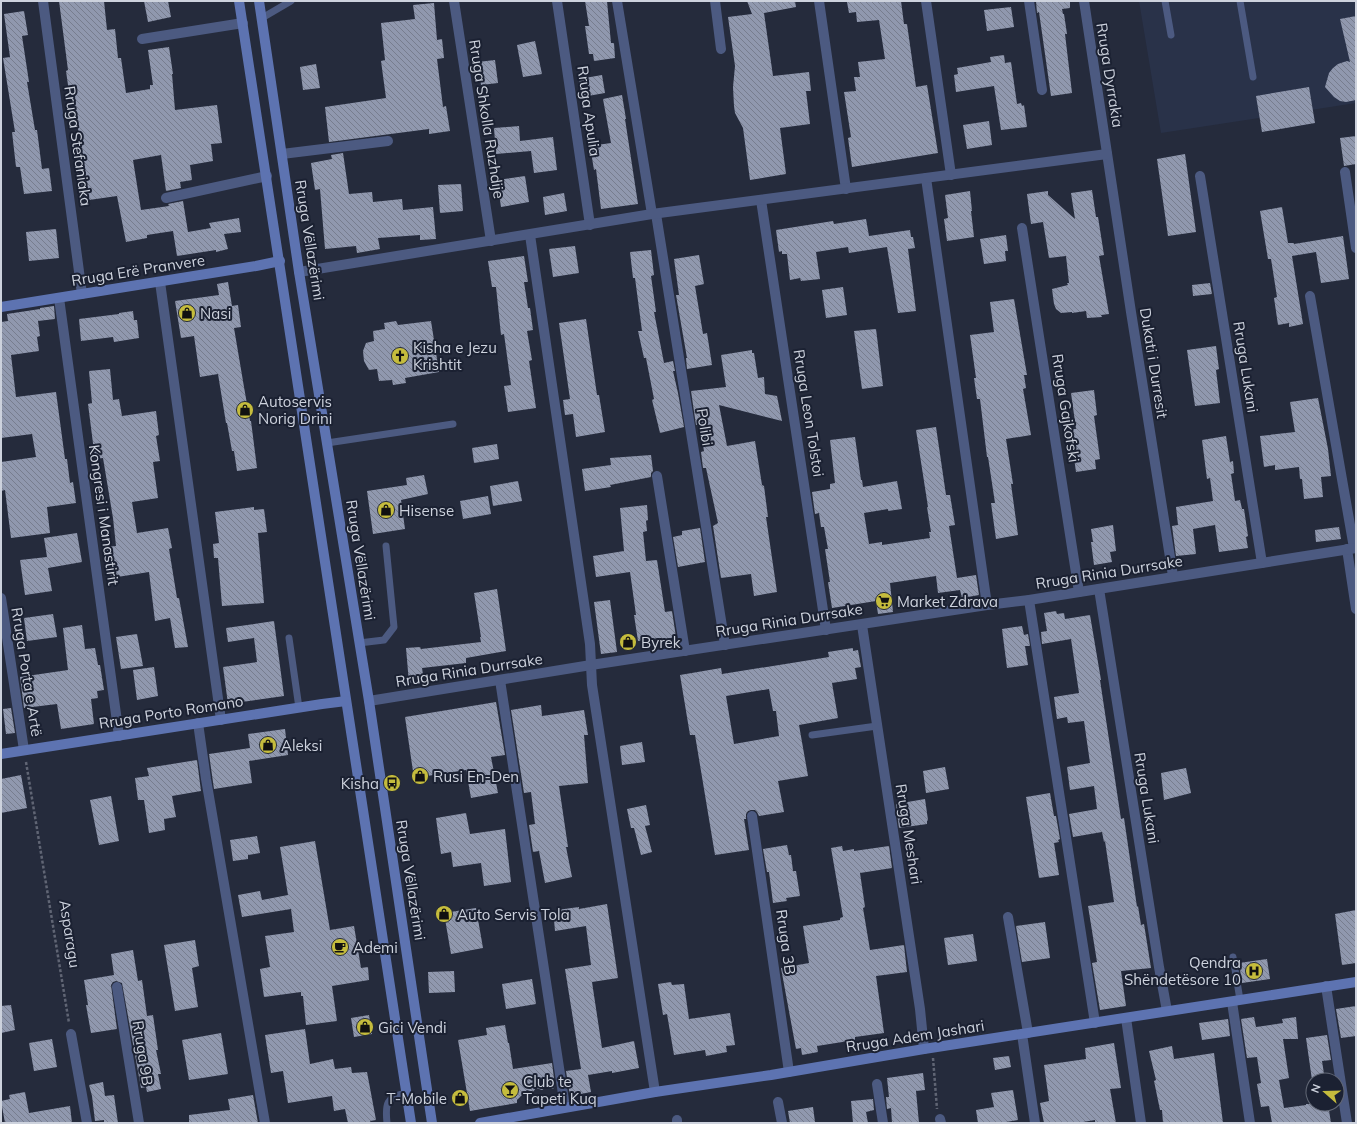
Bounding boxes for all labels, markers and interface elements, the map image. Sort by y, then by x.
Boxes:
street label: Rruga Dyrrakia [1092,21,1128,129]
street label: Rruga Shkolla Ruzhdije [465,38,509,200]
street label: Rruga Apulia [573,64,605,158]
street label: Rruga Stefaniaka [60,85,96,207]
street label: Rruga Vëllazërimi [291,178,329,302]
street label: Rruga Erë Pranvere [70,250,206,290]
shop icon: Nasi [177,303,197,323]
place label: Nasi [200,304,231,323]
street label: Dukati i Durresit [1136,306,1172,420]
street label: Rruga Lukani [1229,320,1263,414]
place label: Kisha e Jezu Krishtit [413,338,497,374]
church icon: Kisha e Jezu Krishtit [390,346,410,366]
street label: Rruga Leon Tolstoi [790,348,828,478]
street label: Rruga Gajkofski [1048,352,1084,464]
place label: Autoservis Norig Drini [258,392,332,428]
shop icon: Autoservis Norig Drini [235,400,255,420]
street label: Polibi [693,407,717,447]
street label: Kongresi i Manastirit [85,443,123,587]
street label: Rruga Vëllazërimi [342,498,380,622]
shop icon: Hisense [376,500,396,520]
place label: Hisense [399,501,454,520]
street label: Rruga Rinia Durrsake [1034,551,1184,593]
supermarket icon: Market Zdrava [874,591,894,611]
place label: Market Zdrava [897,592,998,611]
street label: Rruga Rinia Durrsake [714,599,864,641]
street label: Rruga Porta e Artë [7,606,47,738]
shop icon: Byrek [618,632,638,652]
place label: Byrek [641,633,681,652]
street label: Rruga Rinia Durrsake [394,649,544,691]
street label: Rruga Porto Romano [97,691,245,733]
shop icon: Aleksi [258,735,278,755]
place label: Aleksi [281,736,322,755]
street label: Rruga Lukani [1130,751,1164,845]
shop icon: Rusi En-Den [410,766,430,786]
place label: Rusi En-Den [433,767,519,786]
bus stop icon: Kisha [382,773,402,793]
place label: Kisha [341,774,379,793]
street label: Rruga Meshari [892,782,926,886]
street label: Rruga Vëllazërimi [392,818,430,942]
street label: Asparagu [55,899,85,969]
shop icon: Auto Servis Tola [434,904,454,924]
place label: Auto Servis Tola [457,905,570,924]
street label: Rruga 3B [772,908,800,976]
cafe icon: Ademi [330,937,350,957]
place label: Ademi [353,938,398,957]
place label: Qendra Shëndetësore 10 [1124,953,1241,989]
hospital icon: Qendra Shëndetësore 10 [1244,961,1264,981]
street label: Rruga Adem Jashari [844,1016,986,1056]
shop icon: Gici Vendi [355,1017,375,1037]
place label: Gici Vendi [378,1018,447,1037]
street label: Rruga 9B [128,1019,158,1087]
place label: Club te Tapeti Kuq [523,1072,597,1108]
north arrow [1305,1072,1345,1112]
bar icon: Club te Tapeti Kuq [500,1080,520,1100]
text: N [1308,1082,1324,1095]
shop icon: T-Mobile [450,1088,470,1108]
place label: T-Mobile [386,1089,447,1108]

